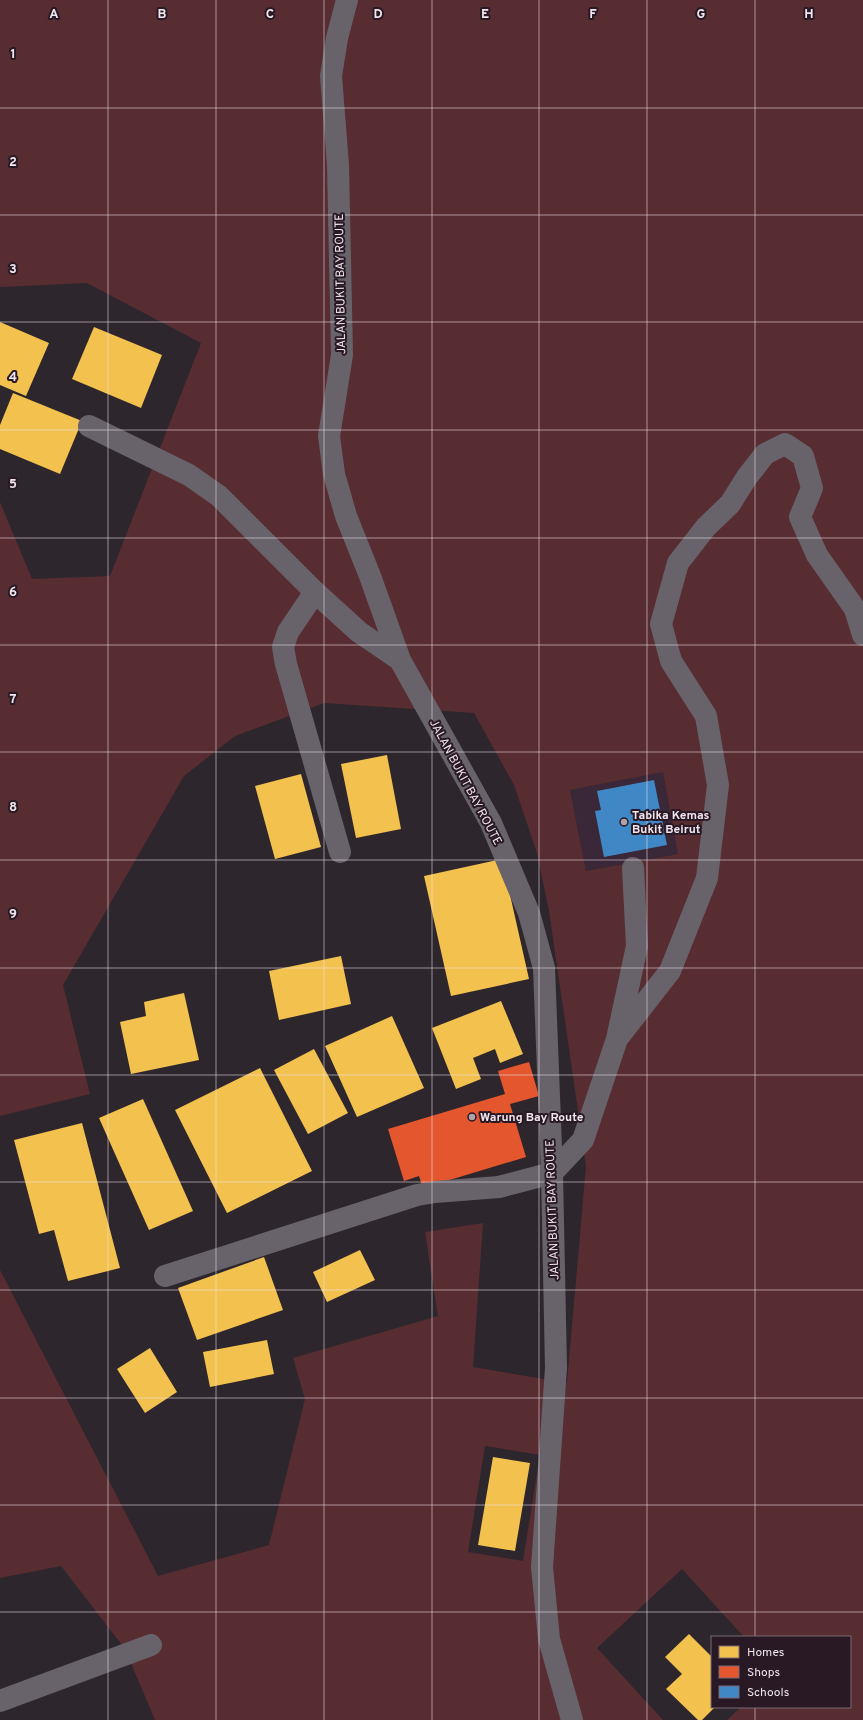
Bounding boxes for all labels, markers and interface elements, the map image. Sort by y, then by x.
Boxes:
text: A [49,7,59,23]
text: B [158,7,167,23]
text: C [266,7,274,23]
text: D [373,7,383,23]
text: E [481,7,489,23]
text: F [589,7,597,23]
text: G [697,7,706,23]
text: H [804,7,814,23]
text: 1 [10,47,16,63]
text: 2 [9,155,17,171]
street label: JALAN BUKIT BAY ROUTE [332,214,350,354]
text: 3 [9,262,17,278]
text: 4 [9,370,17,386]
text: 5 [9,477,17,493]
text: 6 [9,585,17,601]
text: 7 [10,692,17,708]
street label: JALAN BUKIT BAY ROUTE [425,717,505,848]
text: 8 [9,800,17,816]
place label: Tabika Kemas Bukit Beirut [632,808,710,838]
marker: Tabika Kemas Bukit Beirut [619,817,629,827]
text: 9 [9,907,17,923]
place label: Warung Bay Route [480,1110,584,1126]
marker: Warung Bay Route [467,1112,477,1122]
street label: JALAN BUKIT BAY ROUTE [543,1139,563,1280]
legend [711,1636,851,1708]
text: Homes [747,1645,784,1661]
text: Shops [747,1665,780,1681]
text: Schools [747,1685,789,1701]

